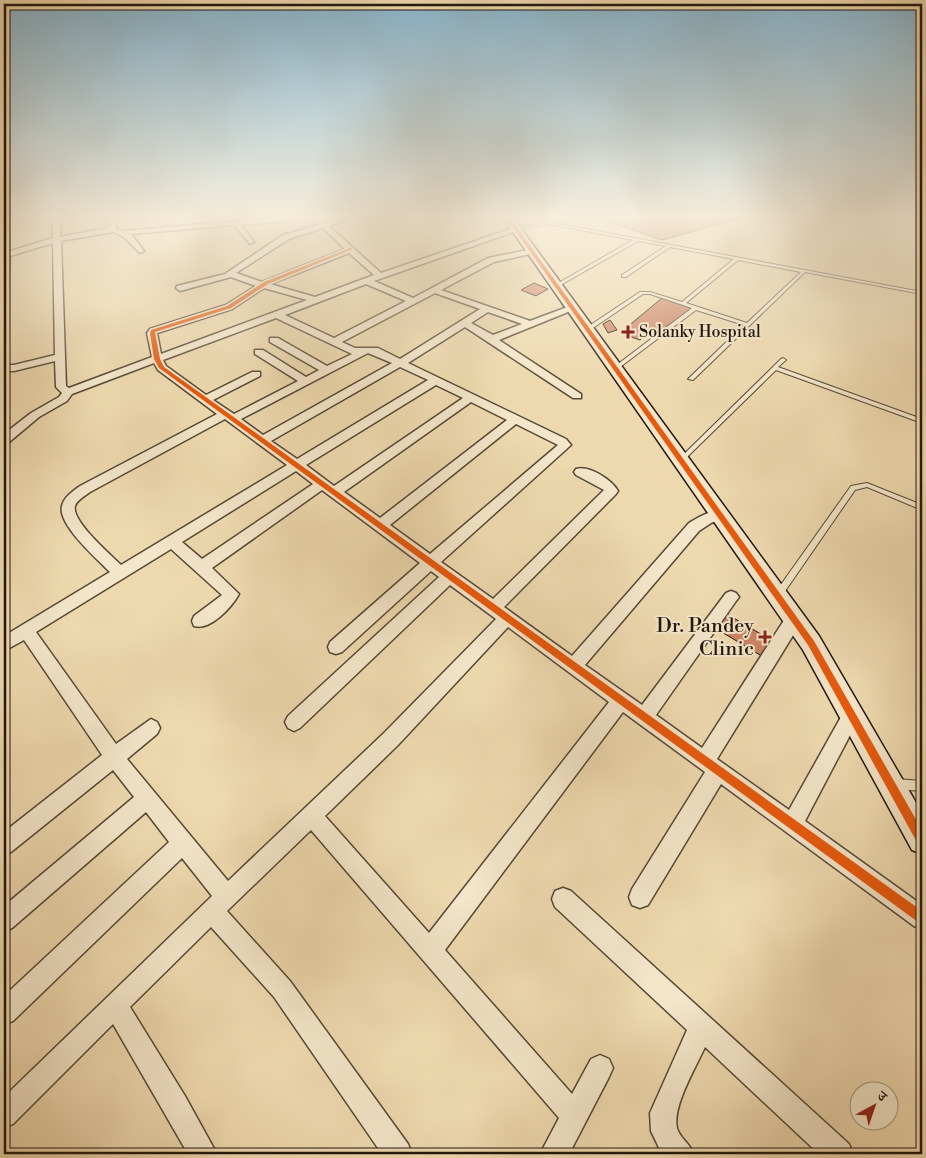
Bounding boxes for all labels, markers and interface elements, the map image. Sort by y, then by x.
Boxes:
place label: Solanky Hospital [639,322,761,342]
marker: Solanky Hospital [621,325,635,339]
place label: Dr. Pandey Clinic [656,614,754,662]
marker: Dr. Pandey Clinic [758,630,772,644]
north arrow [848,1080,898,1130]
text: उ [872,1087,891,1107]

